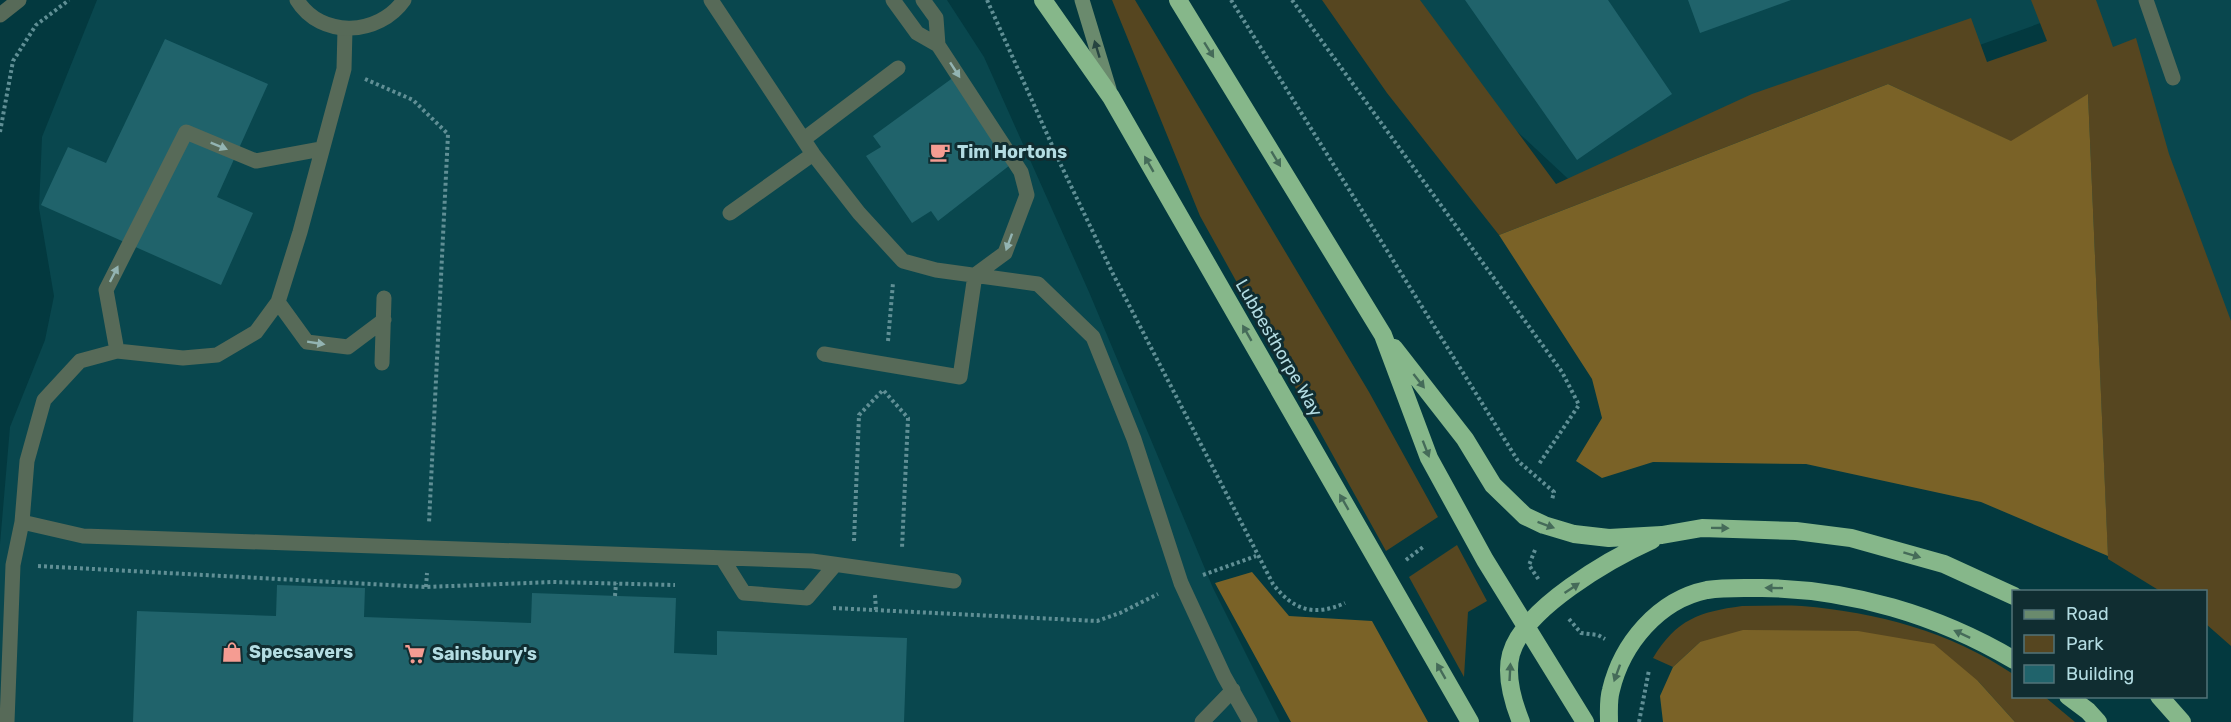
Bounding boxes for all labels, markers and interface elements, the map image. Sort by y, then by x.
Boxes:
one-way arrow [1092,40,1101,58]
one-way arrow [1203,42,1214,58]
one-way arrow [950,62,961,79]
cafe icon: Tim Hortons [928,140,952,164]
place label: Tim Hortons [957,141,1067,163]
one-way arrow [210,142,228,151]
one-way arrow [1271,151,1282,167]
one-way arrow [1144,156,1155,172]
one-way arrow [1004,233,1014,251]
one-way arrow [110,266,119,283]
street label: Lubbesthorpe Way [1231,275,1327,421]
one-way arrow [1241,325,1252,341]
one-way arrow [307,338,326,347]
one-way arrow [1413,373,1426,389]
one-way arrow [1421,440,1431,458]
one-way arrow [1338,494,1349,510]
one-way arrow [1537,520,1555,530]
one-way arrow [1711,524,1730,533]
one-way arrow [1904,550,1922,560]
one-way arrow [1563,582,1580,593]
one-way arrow [1764,583,1783,593]
legend [2012,590,2207,698]
text: Road [2066,603,2109,625]
one-way arrow [1953,629,1970,638]
text: Park [2066,633,2104,655]
shop icon: Specsavers [220,640,244,664]
place label: Specsavers [249,641,353,663]
supermarket icon: Sainsbury's [403,642,427,666]
place label: Sainsbury's [432,643,537,665]
one-way arrow [1435,663,1446,679]
one-way arrow [1505,663,1514,682]
text: Building [2066,663,2134,685]
one-way arrow [1611,664,1621,682]

